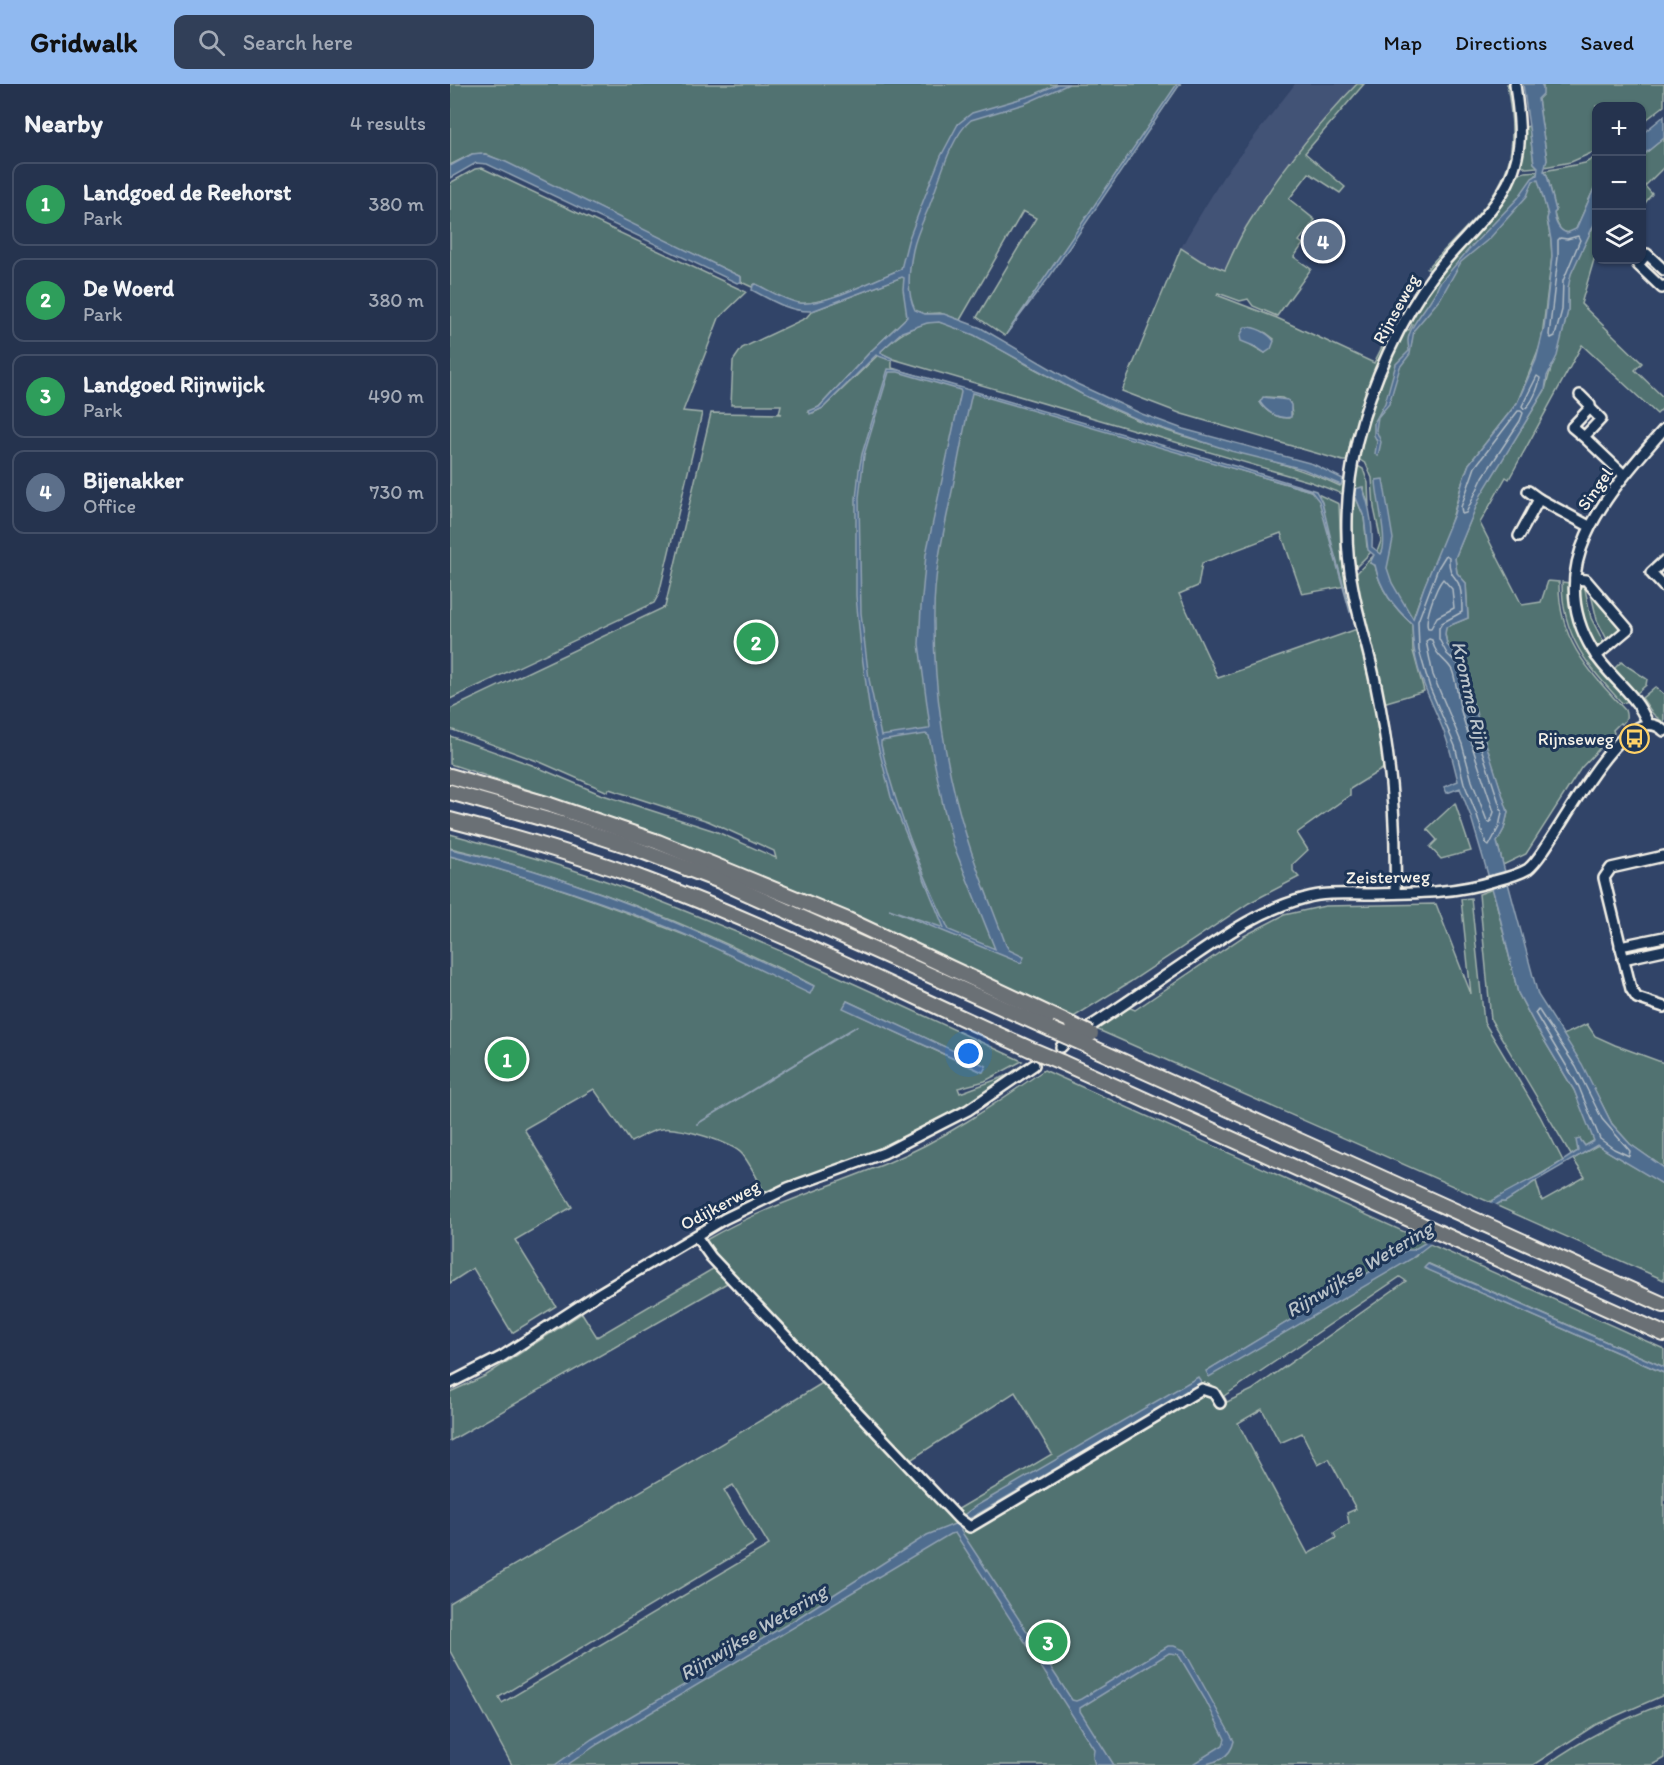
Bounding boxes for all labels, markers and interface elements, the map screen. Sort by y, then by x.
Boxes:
search box [174,15,594,69]
text: Gridwalk [30,25,138,59]
icon: search [195,26,228,59]
text: Search here [243,29,353,56]
text: Map [1384,30,1422,55]
text: Directions [1455,30,1547,55]
text: Saved [1580,30,1634,55]
map controls [1592,102,1646,264]
button: + [1592,102,1646,156]
text: Nearby [24,107,103,139]
text: 4 results [350,111,426,135]
button: − [1592,156,1646,210]
text: Landgoed de Reehorst [83,179,291,206]
text: 1 [41,192,50,216]
text: 380 m [369,192,424,216]
text: Park [83,206,122,230]
button: layers [1592,210,1646,264]
pin: 4 [1304,218,1342,264]
street label: Rijnseweg [1368,270,1425,348]
text: De Woerd [83,275,174,302]
text: 2 [40,288,51,312]
text: 380 m [369,288,424,312]
text: Park [83,302,122,326]
text: Landgoed Rijnwijck [83,371,265,398]
text: 3 [40,384,51,408]
text: 490 m [368,384,424,408]
text: Park [83,398,122,422]
street label: Singel [1572,463,1618,515]
text: Bijenakker [83,467,183,494]
text: 4 [39,480,52,504]
text: 730 m [370,480,424,504]
text: Office [83,494,136,518]
pin: 2 [736,620,776,664]
water label: Kromme Rijn [1447,638,1495,752]
bus stop icon: Rijnseweg [1619,723,1651,755]
place label: Rijnseweg [1538,728,1615,750]
street label: Zeisterweg [1346,865,1431,889]
pin: 1 [488,1036,526,1082]
your location [954,1039,983,1068]
street label: Odijkerweg [676,1174,764,1235]
water label: Rijnwijkse Wetering [1281,1214,1439,1322]
water label: Rijnwijkse Wetering [675,1577,833,1685]
pin: 3 [1028,1620,1068,1664]

